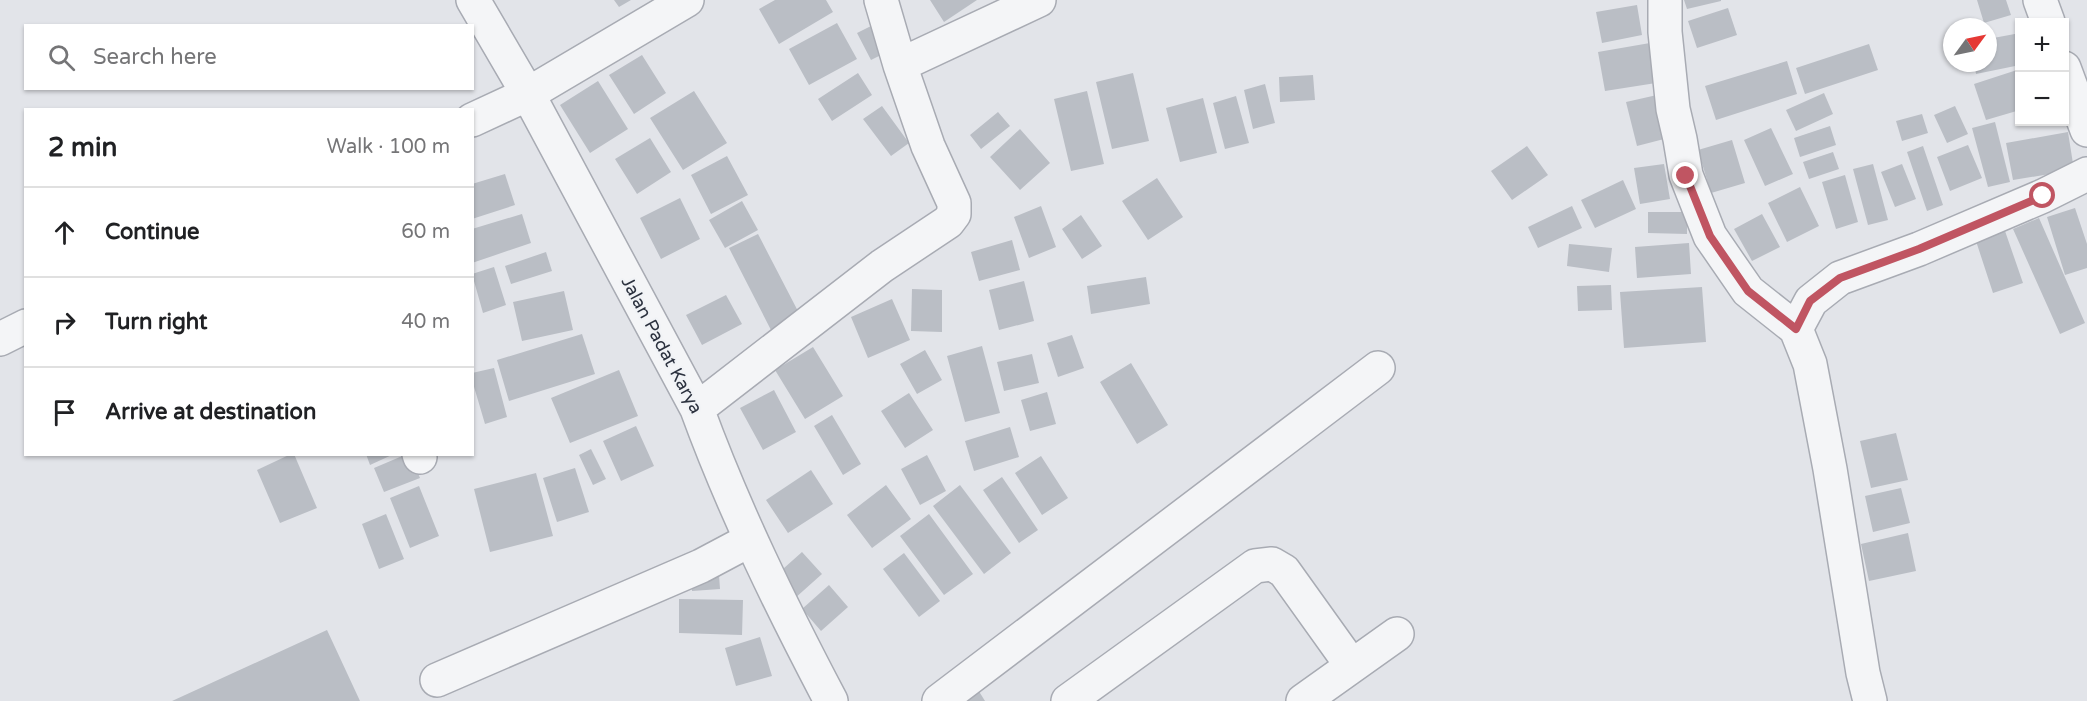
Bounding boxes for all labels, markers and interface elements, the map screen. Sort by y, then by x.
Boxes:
north arrow [1943,18,1997,72]
map controls [2015,18,2069,126]
button: + [2015,18,2069,72]
search box [24,24,474,90]
icon: search [45,41,78,74]
text: Search here [93,44,217,70]
button: − [2015,72,2069,126]
text: 2 min [48,132,117,163]
text: Walk · 100 m [327,135,450,159]
route end [1672,162,1698,188]
route start [2029,182,2055,208]
icon: ahead [48,216,81,249]
text: Continue [105,219,200,245]
text: 60 m [401,220,450,244]
street label: Jalan Padat Karya [617,273,707,417]
icon: right [48,306,81,339]
text: Turn right [105,309,207,335]
text: 40 m [401,310,450,334]
icon: arrive [48,396,81,429]
text: Arrive at destination [105,399,316,425]

